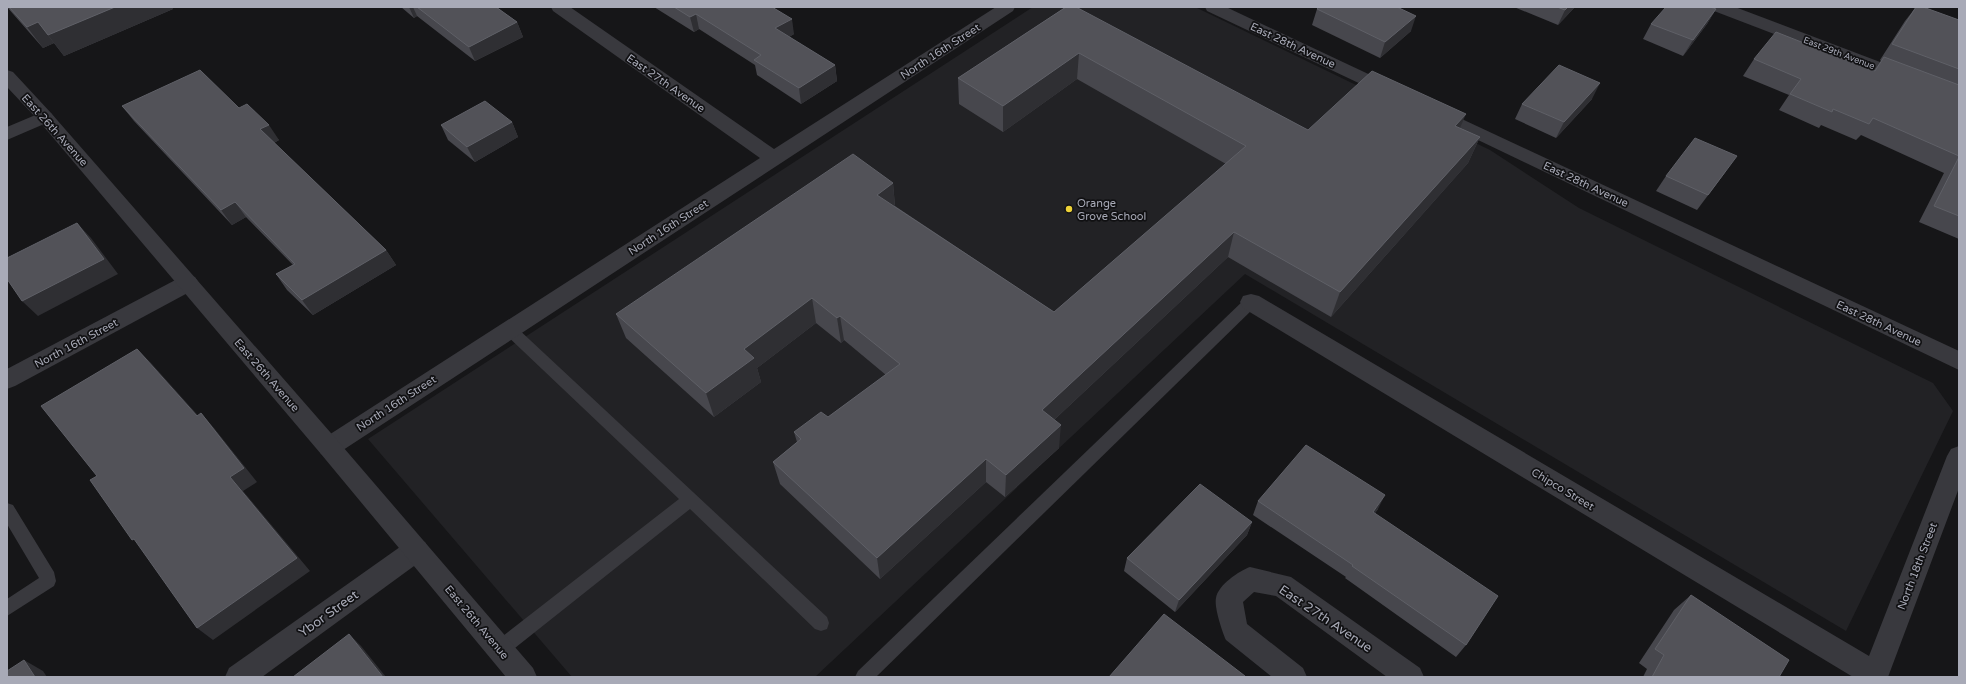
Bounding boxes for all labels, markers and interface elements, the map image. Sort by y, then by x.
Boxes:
street label: East 28th Avenue [1248,20,1337,71]
street label: North 16th Street [898,21,983,82]
street label: East 29th Avenue [1802,35,1876,72]
street label: East 27th Avenue [624,52,707,115]
street label: East 26th Avenue [19,92,90,169]
street label: East 28th Avenue [1541,159,1630,210]
street label: North 16th Street [626,197,711,258]
place label: Orange Grove School [1077,197,1146,223]
marker: Orange Grove School [1064,204,1074,214]
street label: East 28th Avenue [1834,298,1923,349]
street label: North 16th Street [32,316,120,371]
street label: East 26th Avenue [231,336,302,414]
street label: North 16th Street [354,373,439,434]
street label: Chipco Street [1529,466,1596,513]
street label: North 18th Street [1895,521,1940,612]
street label: East 27th Avenue [1276,582,1375,656]
street label: East 26th Avenue [442,583,511,662]
street label: Ybor Street [296,587,362,641]

